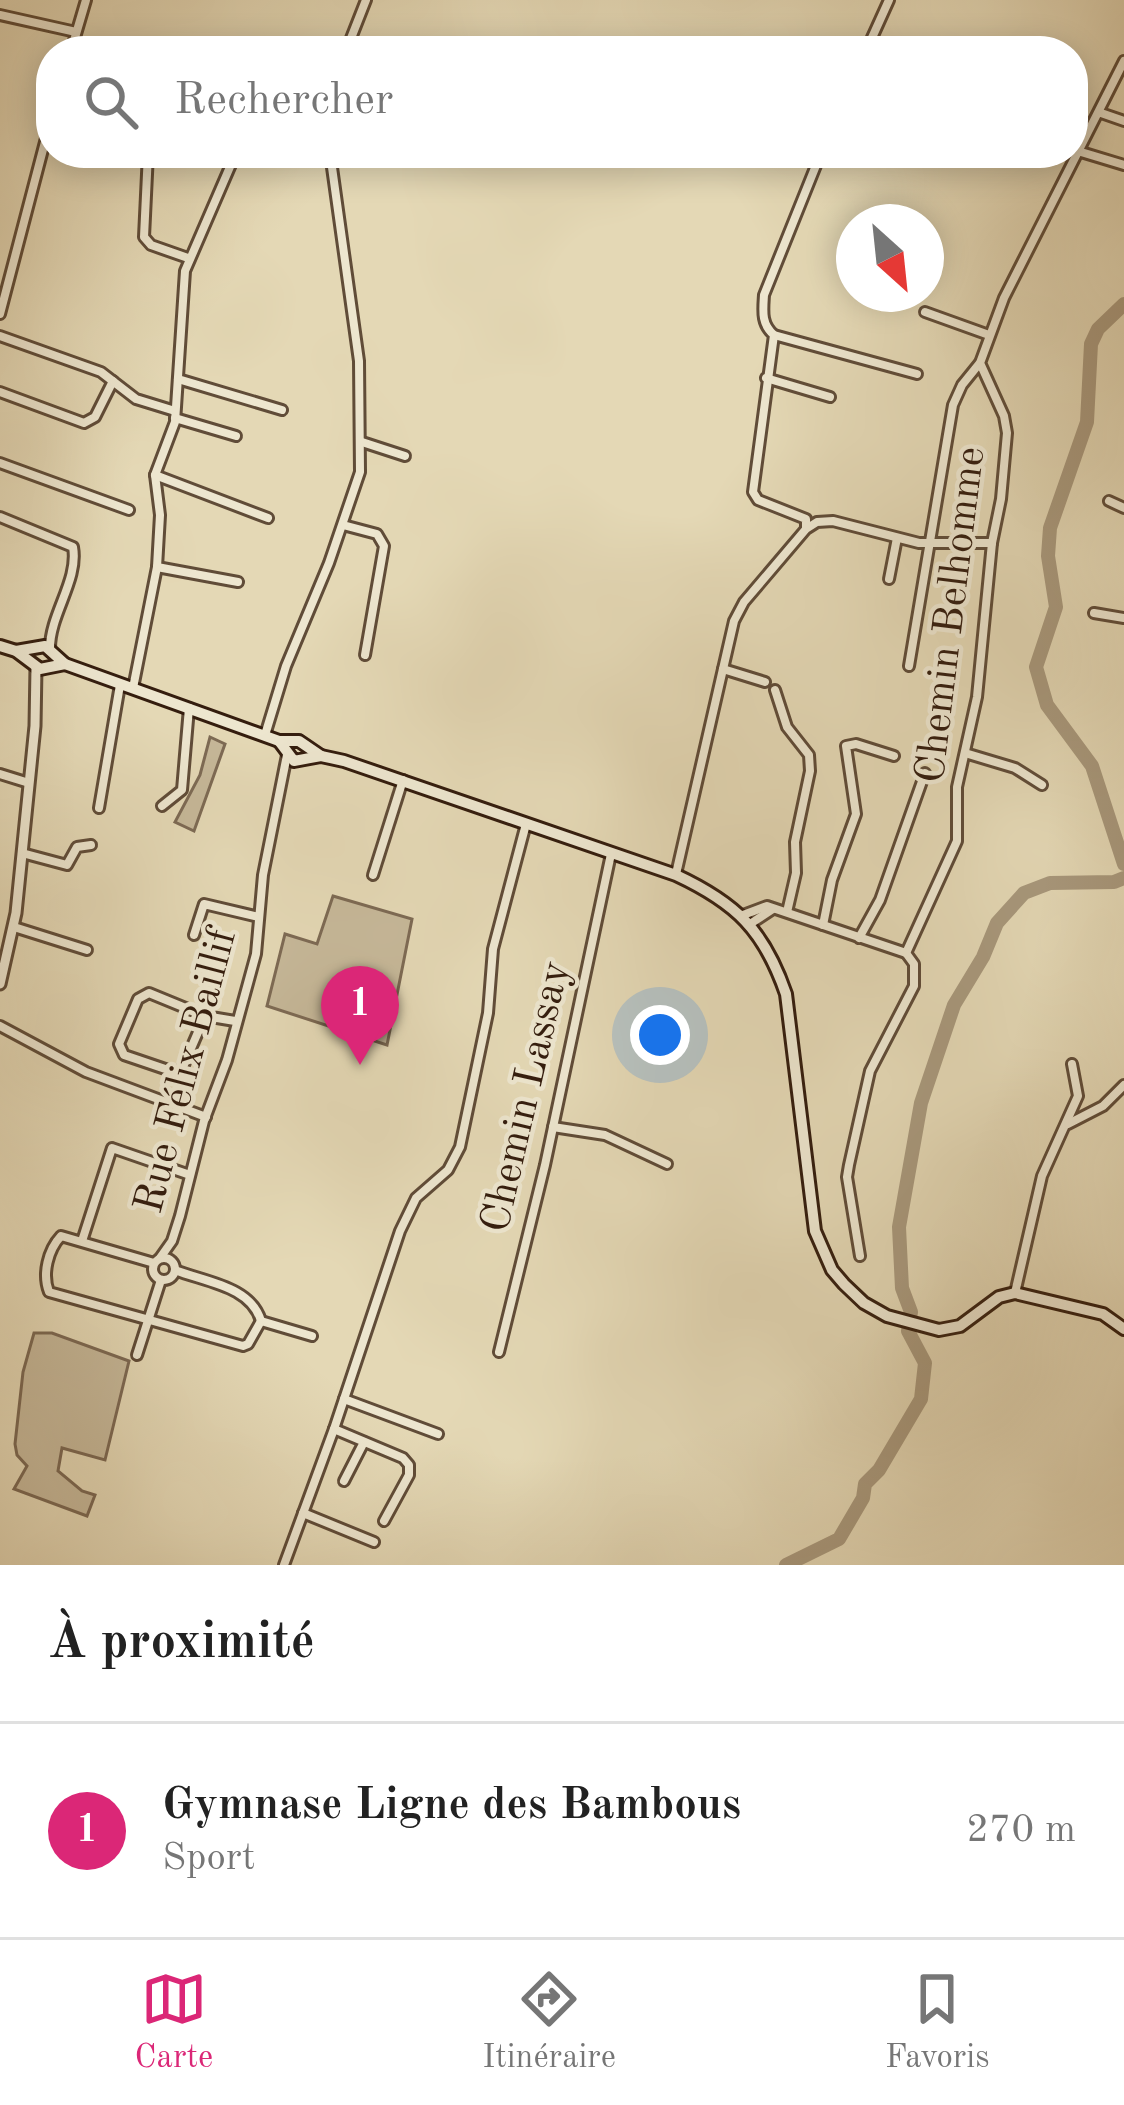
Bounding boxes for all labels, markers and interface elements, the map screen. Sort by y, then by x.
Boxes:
search box [36,36,1088,168]
icon: search [78,69,144,135]
text: Rechercher [174,79,393,124]
north arrow [836,204,944,312]
street label: Chemin Belhomme [911,444,993,786]
street label: Rue Félix Baillif [129,922,246,1218]
street label: Chemin Lassay [475,957,579,1237]
pin: 1 [321,966,399,1065]
your location [630,1005,690,1065]
text: À proximité [48,1618,315,1669]
text: Gymnase Ligne des Bambous [162,1784,741,1829]
text: 1 [76,1811,98,1850]
text: 270 m [966,1811,1076,1850]
text: Sport [162,1839,255,1878]
tab: Carte [134,1966,213,2079]
tab: Itinéraire [482,1966,616,2079]
tab: Favoris [885,1966,990,2079]

